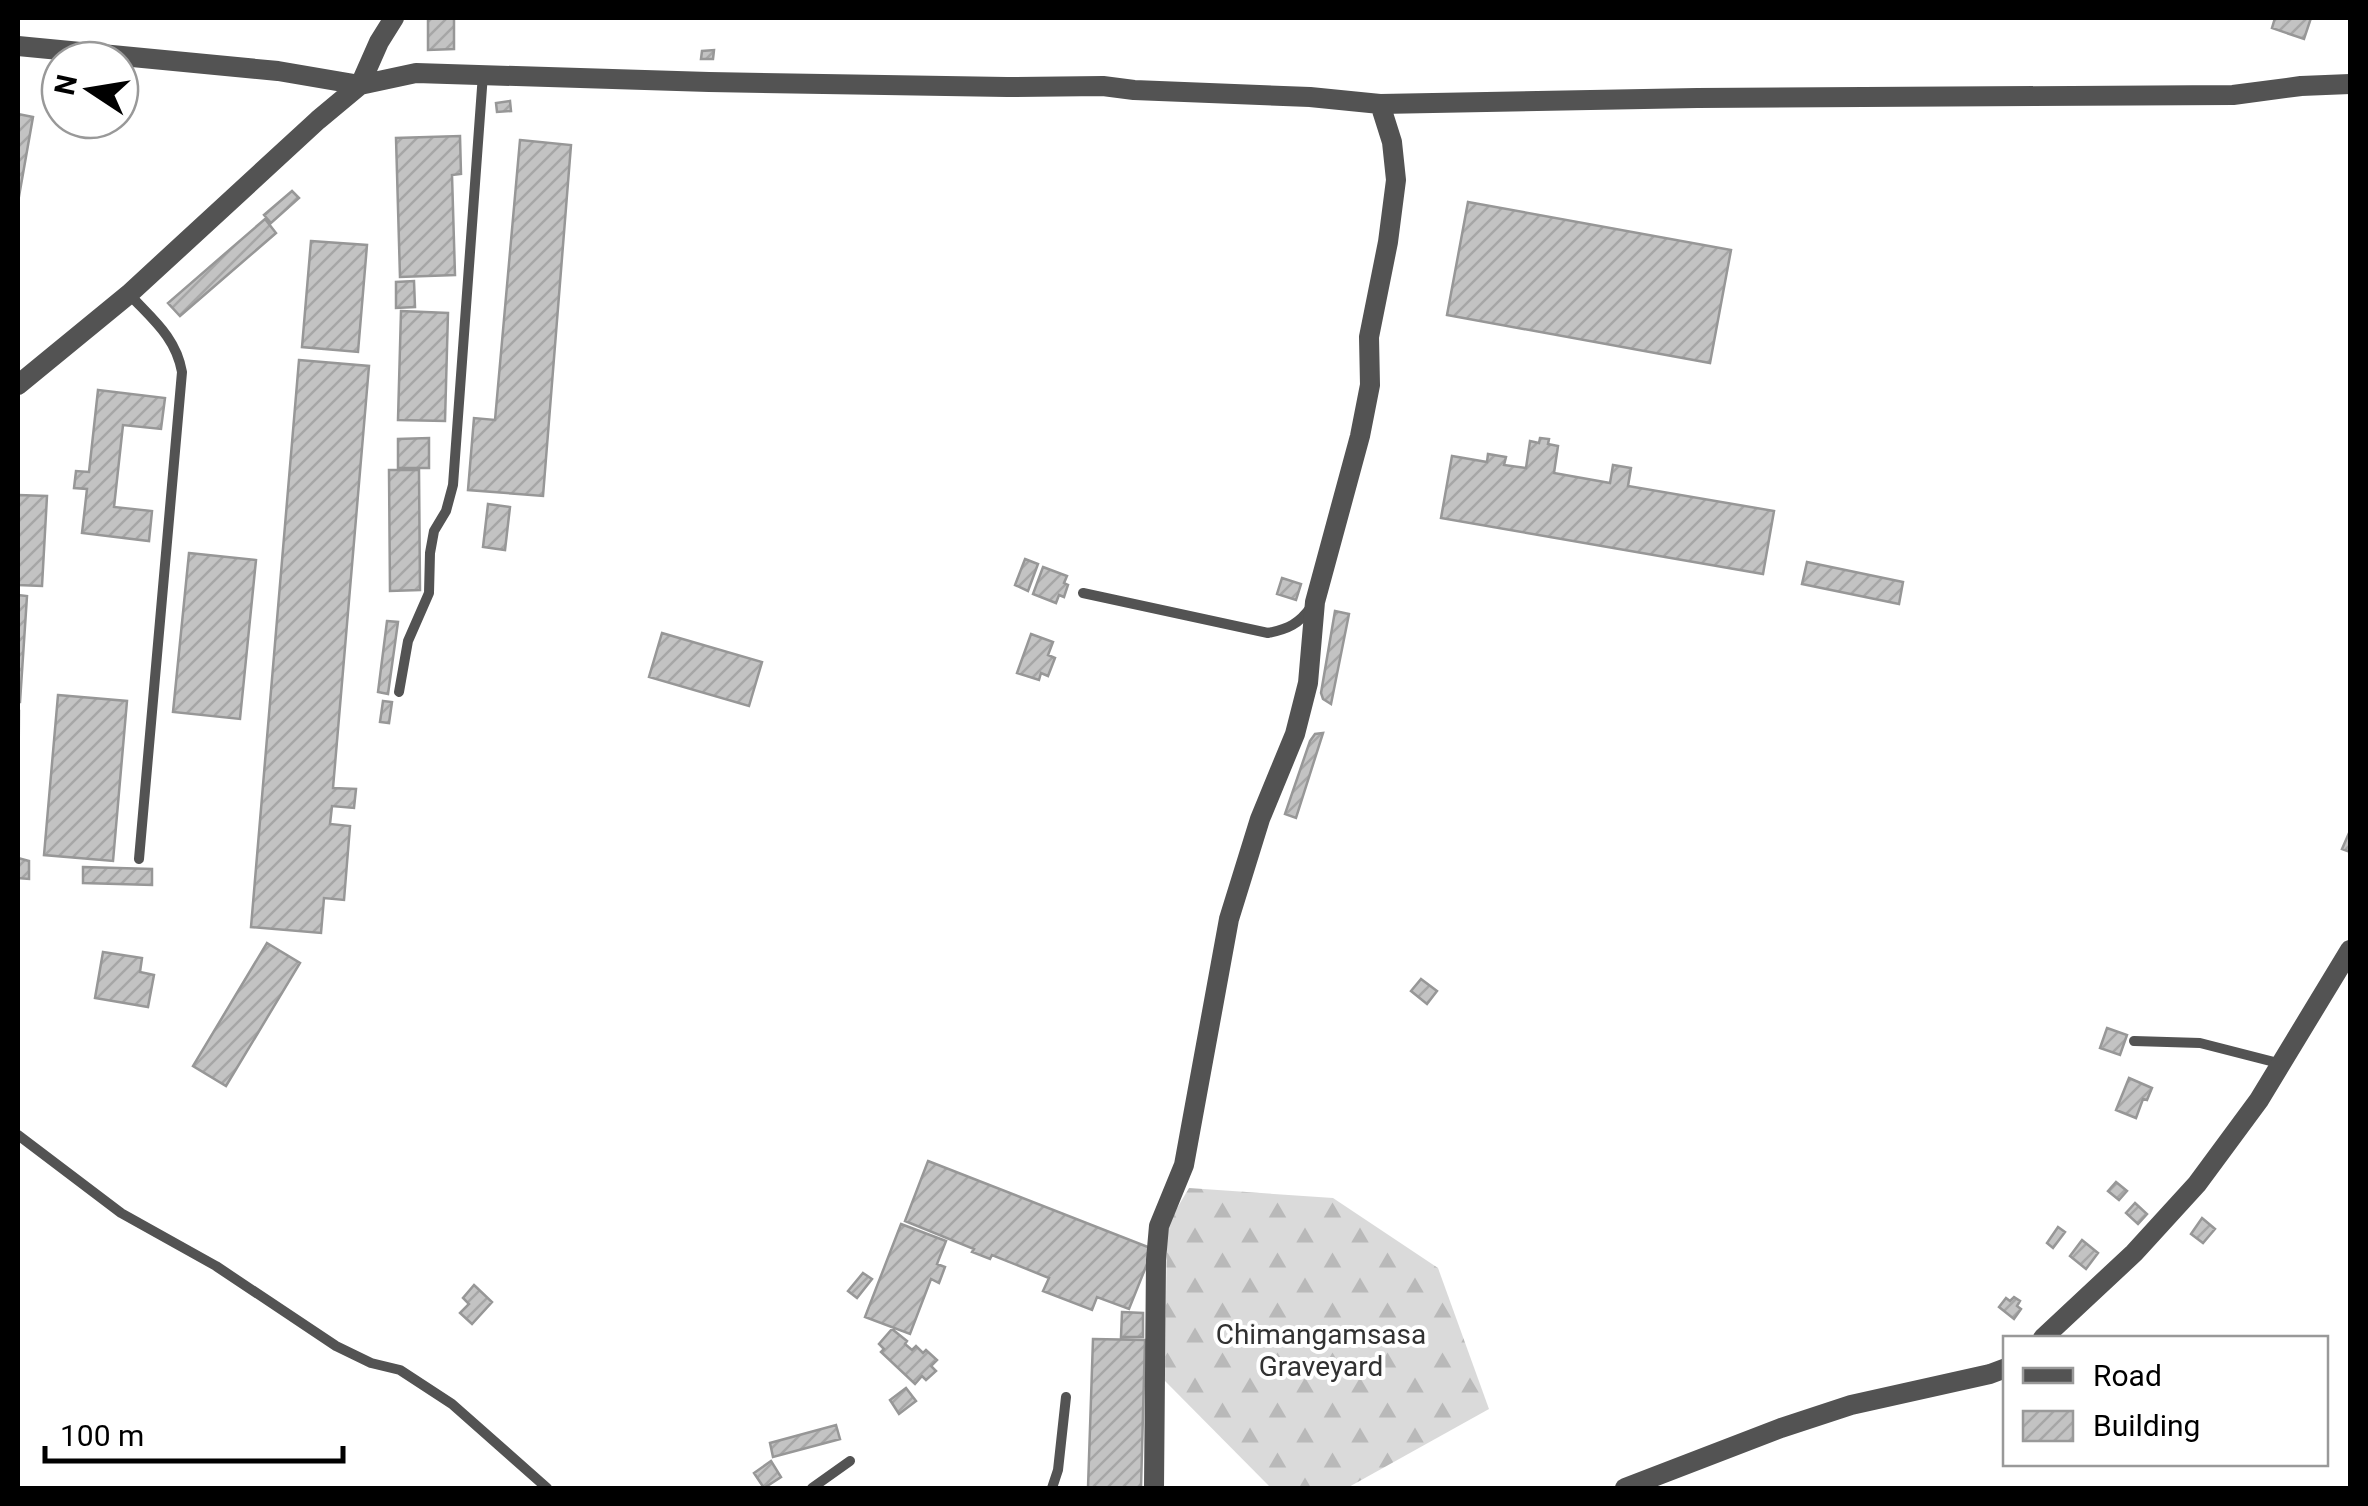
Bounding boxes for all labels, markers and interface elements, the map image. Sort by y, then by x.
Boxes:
north arrow [40,40,140,140]
text: N [48,72,84,98]
park label: Chimangamsasa Graveyard [1216,1318,1426,1383]
legend [2003,1336,2328,1466]
text: Road [2093,1358,2162,1393]
scale bar [45,1401,342,1463]
text: Building [2093,1408,2200,1443]
text: 100 m [60,1418,144,1453]

